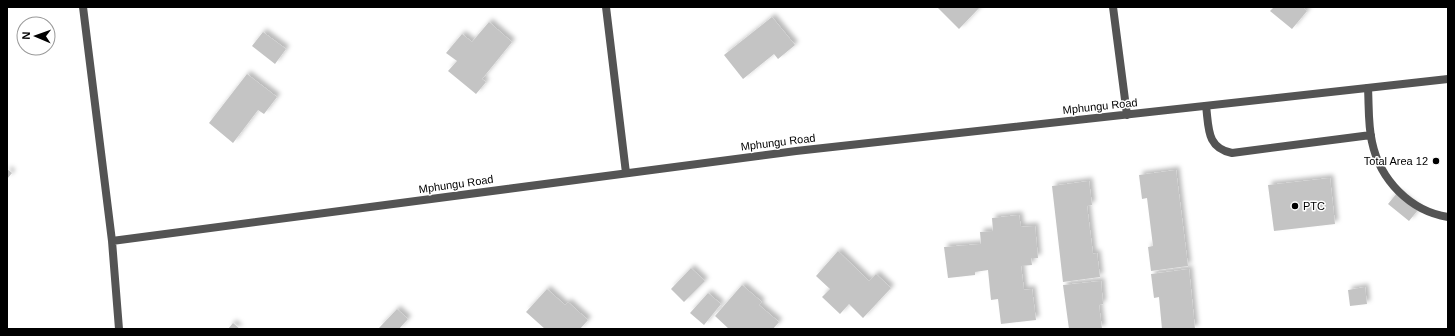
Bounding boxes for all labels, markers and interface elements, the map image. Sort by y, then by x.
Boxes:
north arrow [16,16,56,56]
text: N [20,31,32,40]
street label: Mphungu Road [1062,96,1138,116]
street label: Mphungu Road [740,131,816,153]
place label: Total Area 12 [1364,155,1428,167]
marker: Total Area 12 [1431,156,1441,166]
street label: Mphungu Road [418,173,494,195]
place label: PTC [1303,200,1325,212]
marker: PTC [1290,201,1300,211]

